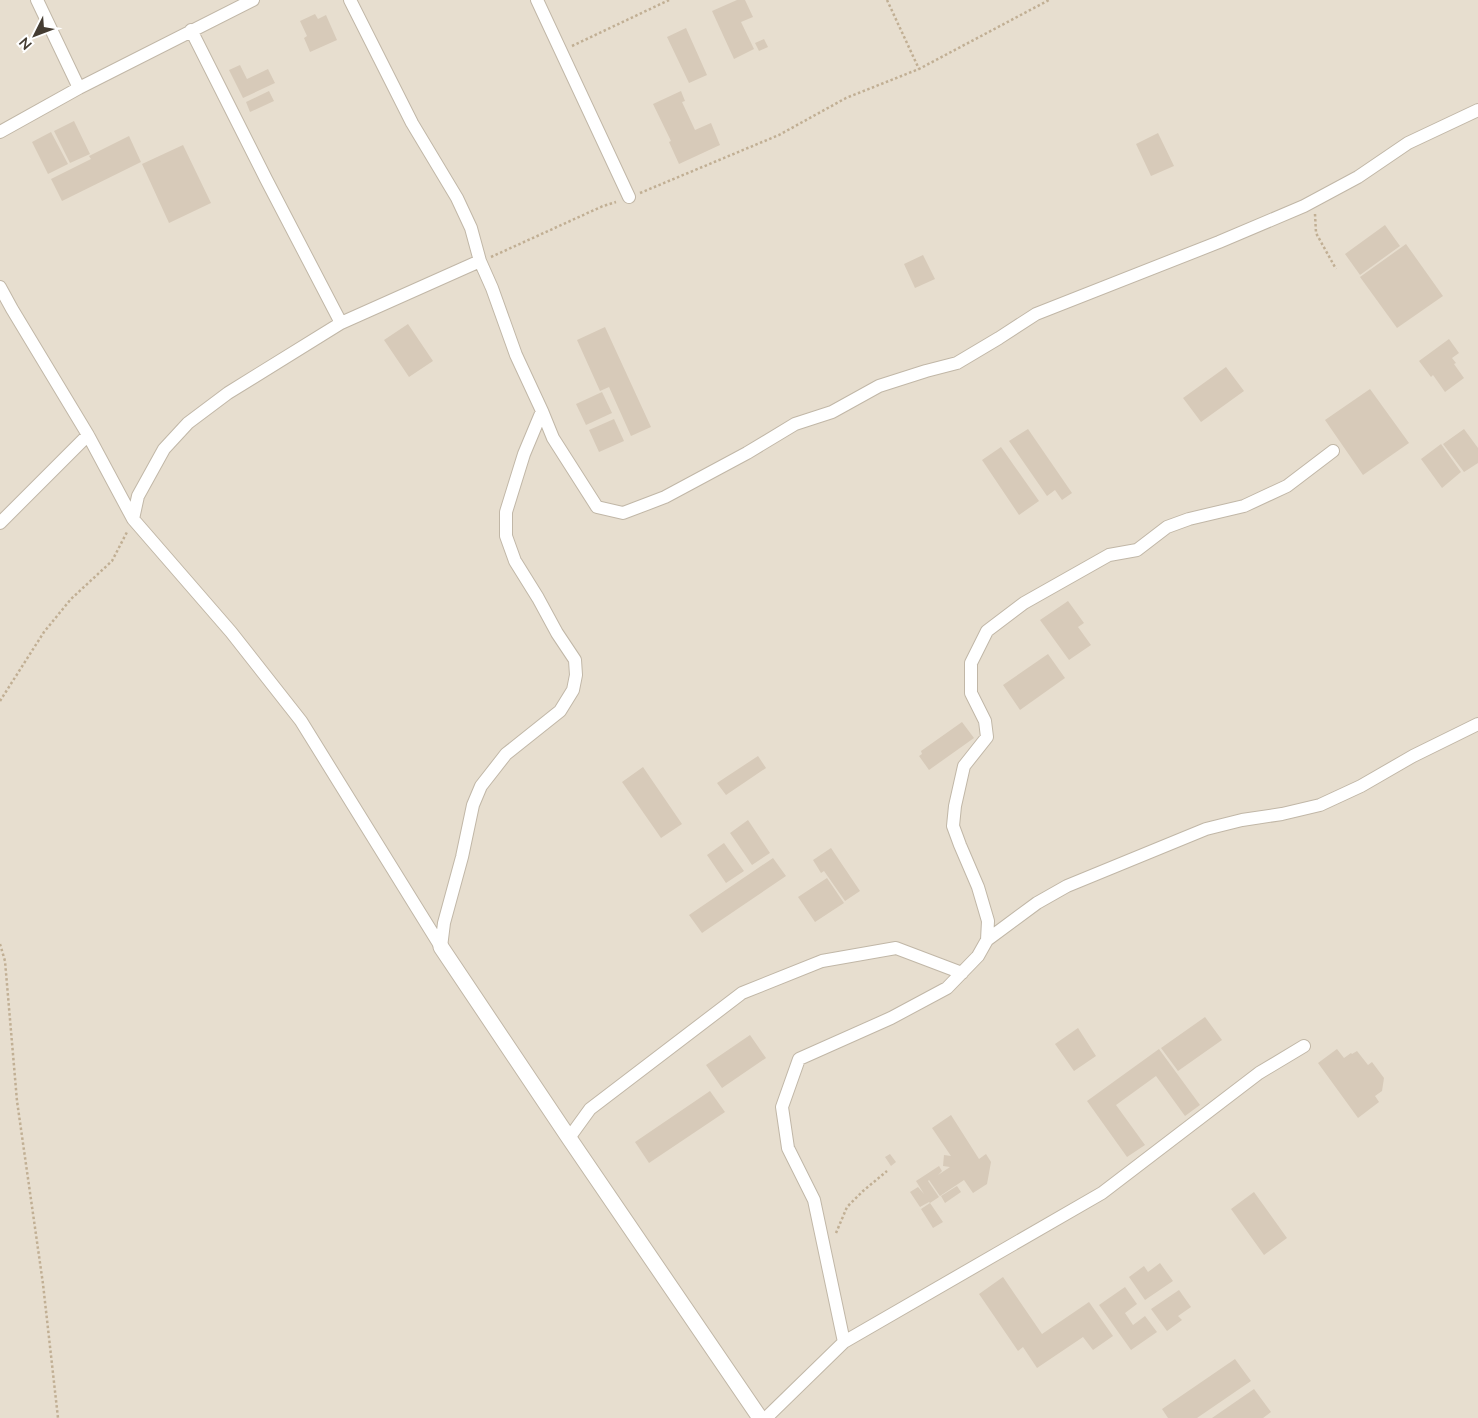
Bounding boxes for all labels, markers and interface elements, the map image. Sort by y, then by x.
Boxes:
north arrow [10,10,60,60]
text: N [15,34,35,54]

